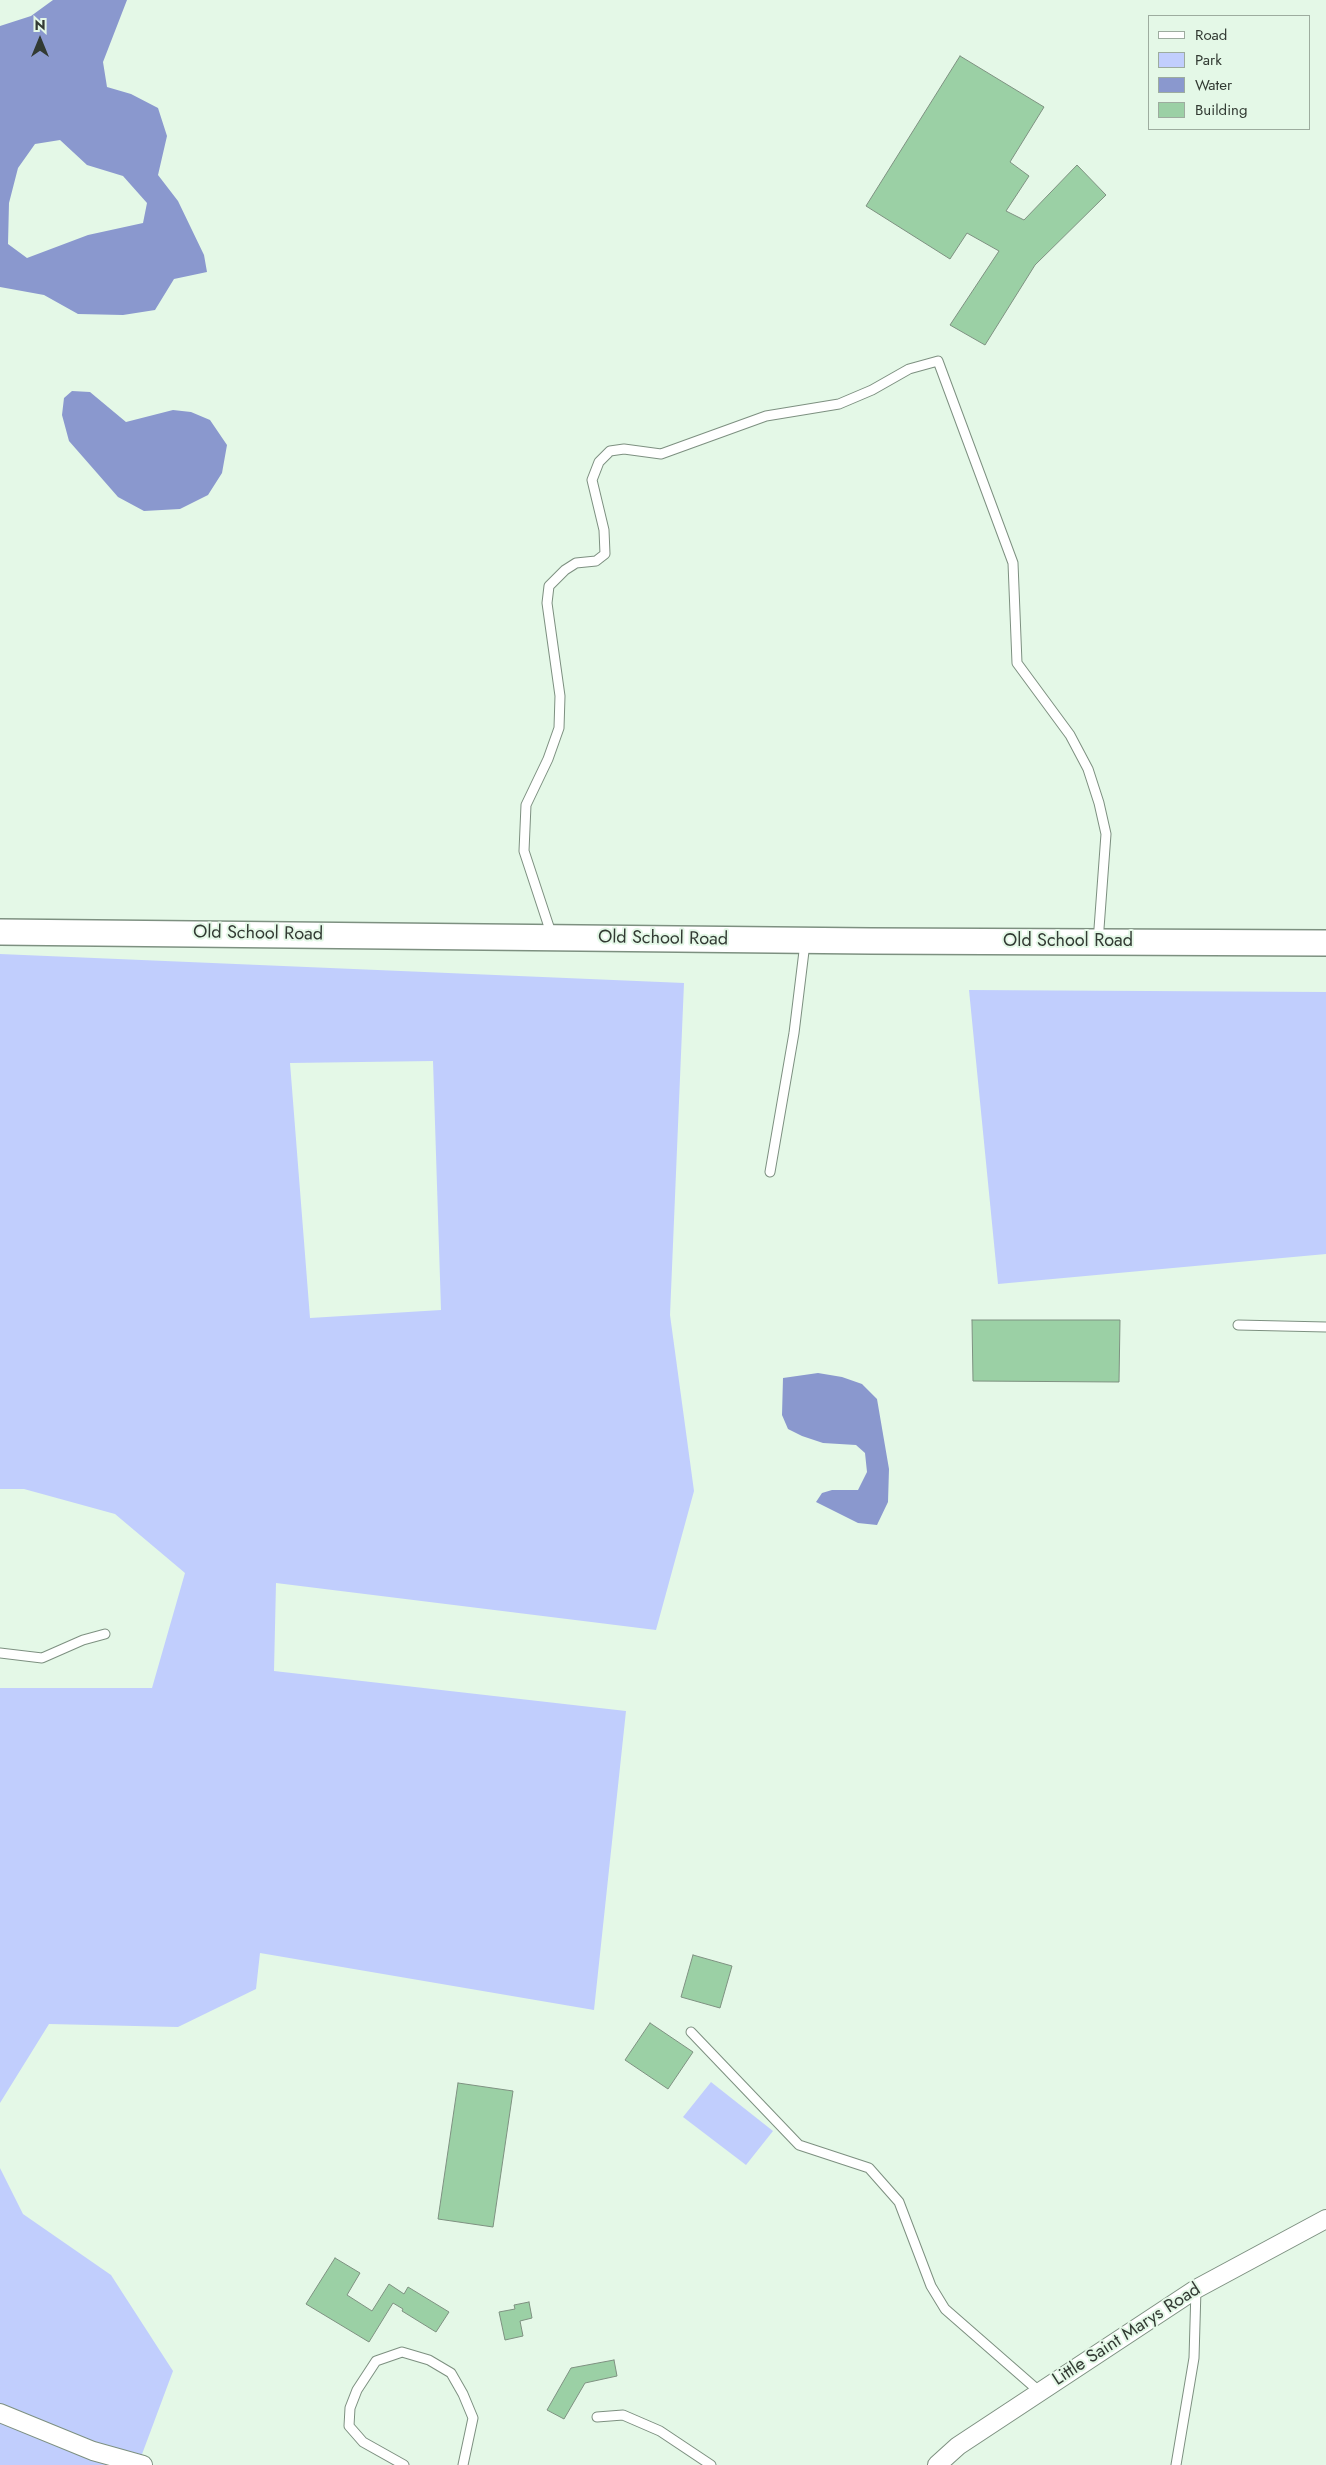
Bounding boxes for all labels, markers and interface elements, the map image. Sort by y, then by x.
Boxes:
north arrow [15,15,65,65]
text: N [34,15,46,35]
legend [1148,15,1311,130]
text: Road [1195,24,1227,46]
text: Park [1195,49,1222,71]
text: Water [1195,74,1232,96]
text: Building [1195,99,1247,121]
street label: Old School Road [193,922,323,946]
street label: Old School Road [598,927,728,951]
street label: Old School Road [1003,931,1133,953]
street label: Little Saint Marys Road [1049,2279,1205,2391]

